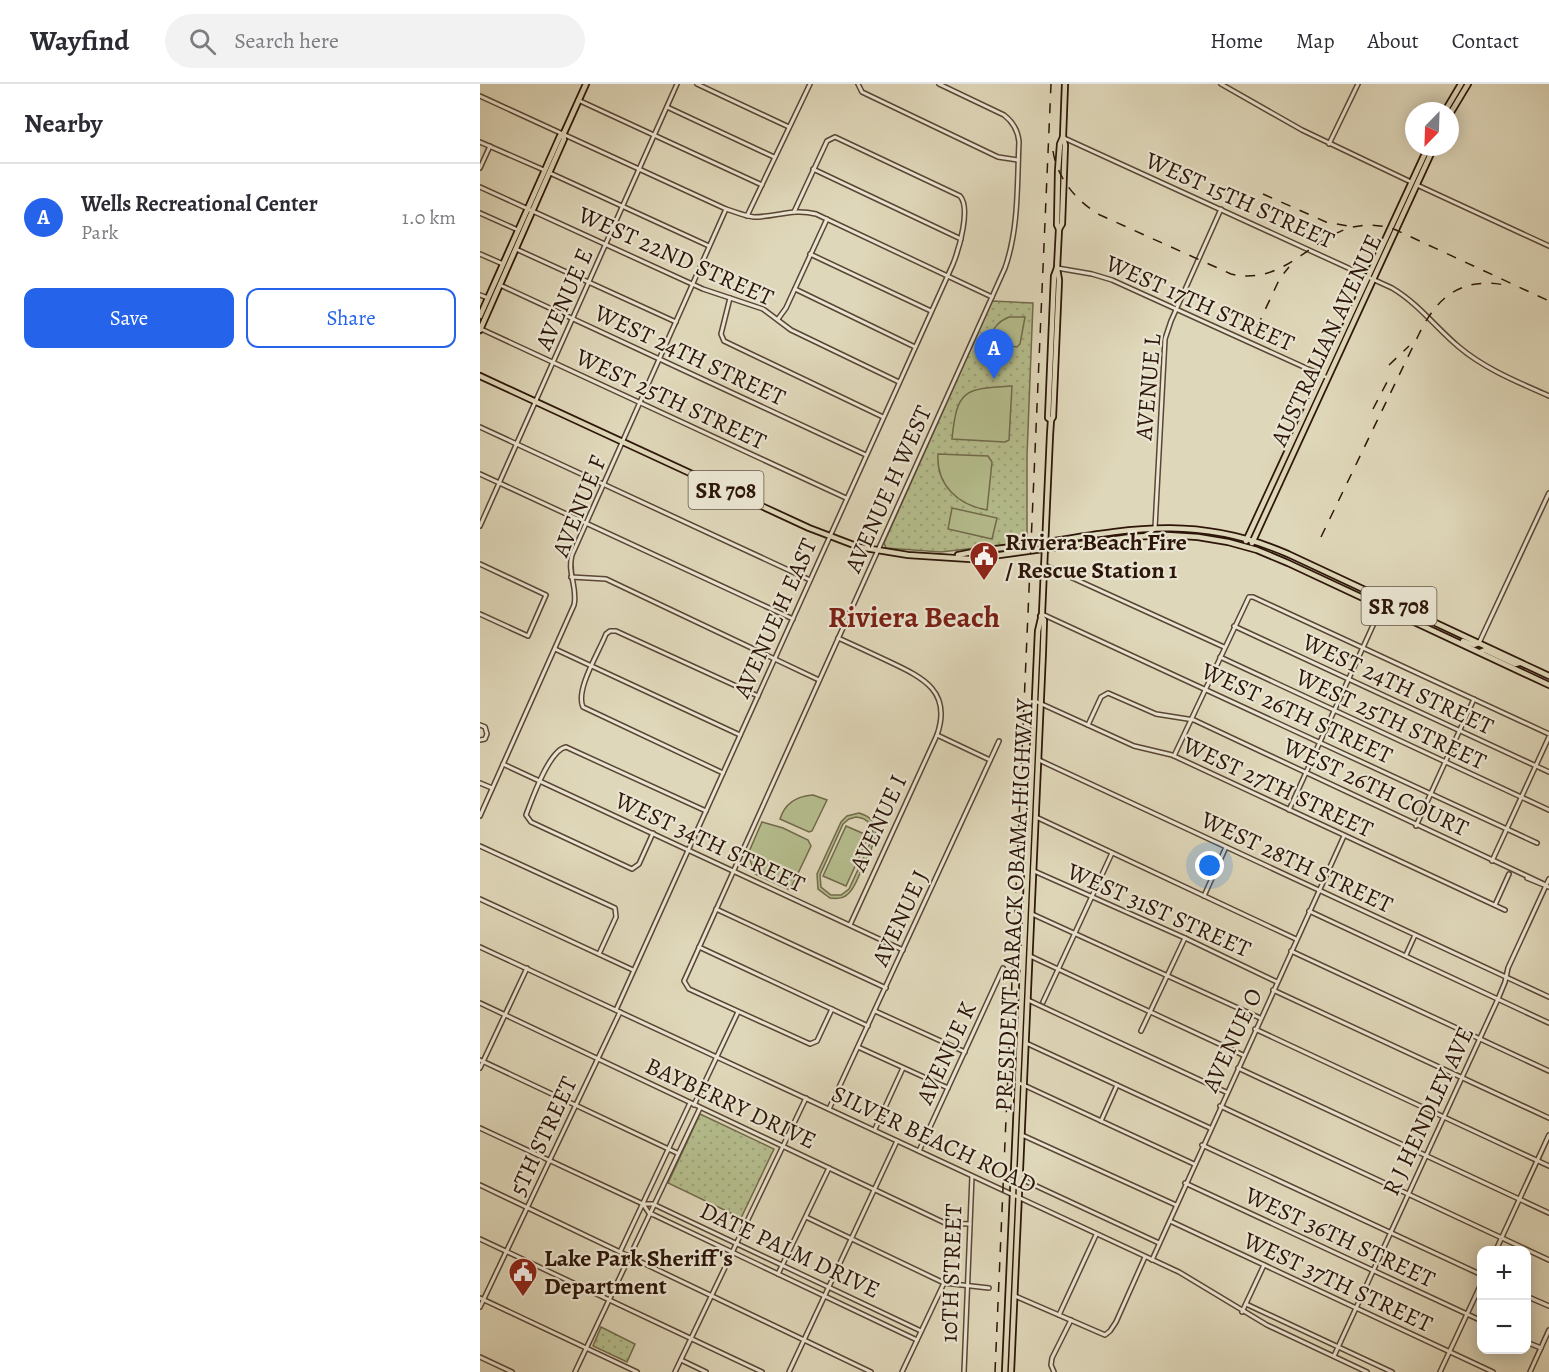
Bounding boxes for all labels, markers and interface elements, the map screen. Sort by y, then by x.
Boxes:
search box [165,14,585,68]
text: Wayfind [30,22,129,60]
icon: search [186,25,219,58]
text: Search here [234,26,339,56]
text: Home [1210,27,1263,55]
text: Map [1296,27,1334,55]
text: About [1367,27,1419,55]
text: Contact [1452,27,1519,55]
north arrow [1405,102,1459,156]
text: Nearby [24,106,103,141]
street label: WEST 15TH STREET [1140,144,1339,256]
text: Wells Recreational Center [81,189,318,219]
street label: WEST 22ND STREET [572,198,779,313]
text: A [37,204,50,231]
text: 1.0 km [402,204,456,231]
text: Park [81,219,119,246]
street label: AUSTRALIAN AVENUE [1262,229,1389,452]
street label: AVENUE E [527,243,601,356]
street label: WEST 17TH STREET [1100,247,1299,359]
button: Save [24,288,234,348]
button: Share [246,288,456,348]
street label: WEST 24TH STREET [588,296,791,413]
pin: A [974,330,1014,379]
street label: AVENUE L [1127,332,1169,442]
street label: WEST 25TH STREET [570,340,771,457]
street label: AVENUE H WEST [836,400,939,578]
street label: AVENUE F [544,451,614,562]
road number: SR 708 [688,471,764,509]
place label: Riviera Beach Fire / Rescue Station 1 [1005,526,1187,586]
street label: AVENUE H EAST [725,533,824,704]
public building icon: Riviera Beach Fire / Rescue Station 1 [968,540,1000,582]
road number: SR 708 [1362,587,1436,625]
district label: Riviera Beach [828,597,1000,637]
street label: WEST 24TH STREET [1296,625,1499,742]
street label: WEST 26TH STREET [1195,654,1398,771]
street label: WEST 25TH STREET [1290,660,1491,777]
street label: PRESIDENT BARACK OBAMA HIGHWAY [987,697,1041,1112]
street label: WEST 27TH STREET [1177,728,1378,845]
street label: WEST 26TH COURT [1277,730,1474,844]
street label: AVENUE I [841,770,914,877]
street label: WEST 34TH STREET [609,784,810,900]
street label: WEST 28TH STREET [1195,803,1398,920]
your location [1195,851,1224,880]
street label: WEST 31ST STREET [1061,855,1256,965]
street label: AVENUE J [863,865,936,972]
street label: AVENUE O [1194,983,1270,1098]
street label: AVENUE K [908,997,984,1110]
street label: R J HENDLEY AVE [1375,1021,1481,1201]
street label: BAYBERRY DRIVE [640,1049,822,1157]
street label: 5TH STREET [501,1071,585,1201]
street label: SILVER BEACH ROAD [826,1077,1042,1201]
street label: WEST 36TH STREET [1239,1179,1440,1295]
street label: DATE PALM DRIVE [695,1194,885,1306]
street label: 10TH STREET [933,1203,969,1343]
street label: WEST 37TH STREET [1237,1224,1438,1340]
place label: Lake Park Sheriff's Department [544,1242,733,1302]
map controls [1477,1246,1531,1354]
button: + [1477,1246,1531,1300]
public building icon: Lake Park Sheriff's Department [507,1256,539,1298]
button: − [1477,1300,1531,1354]

